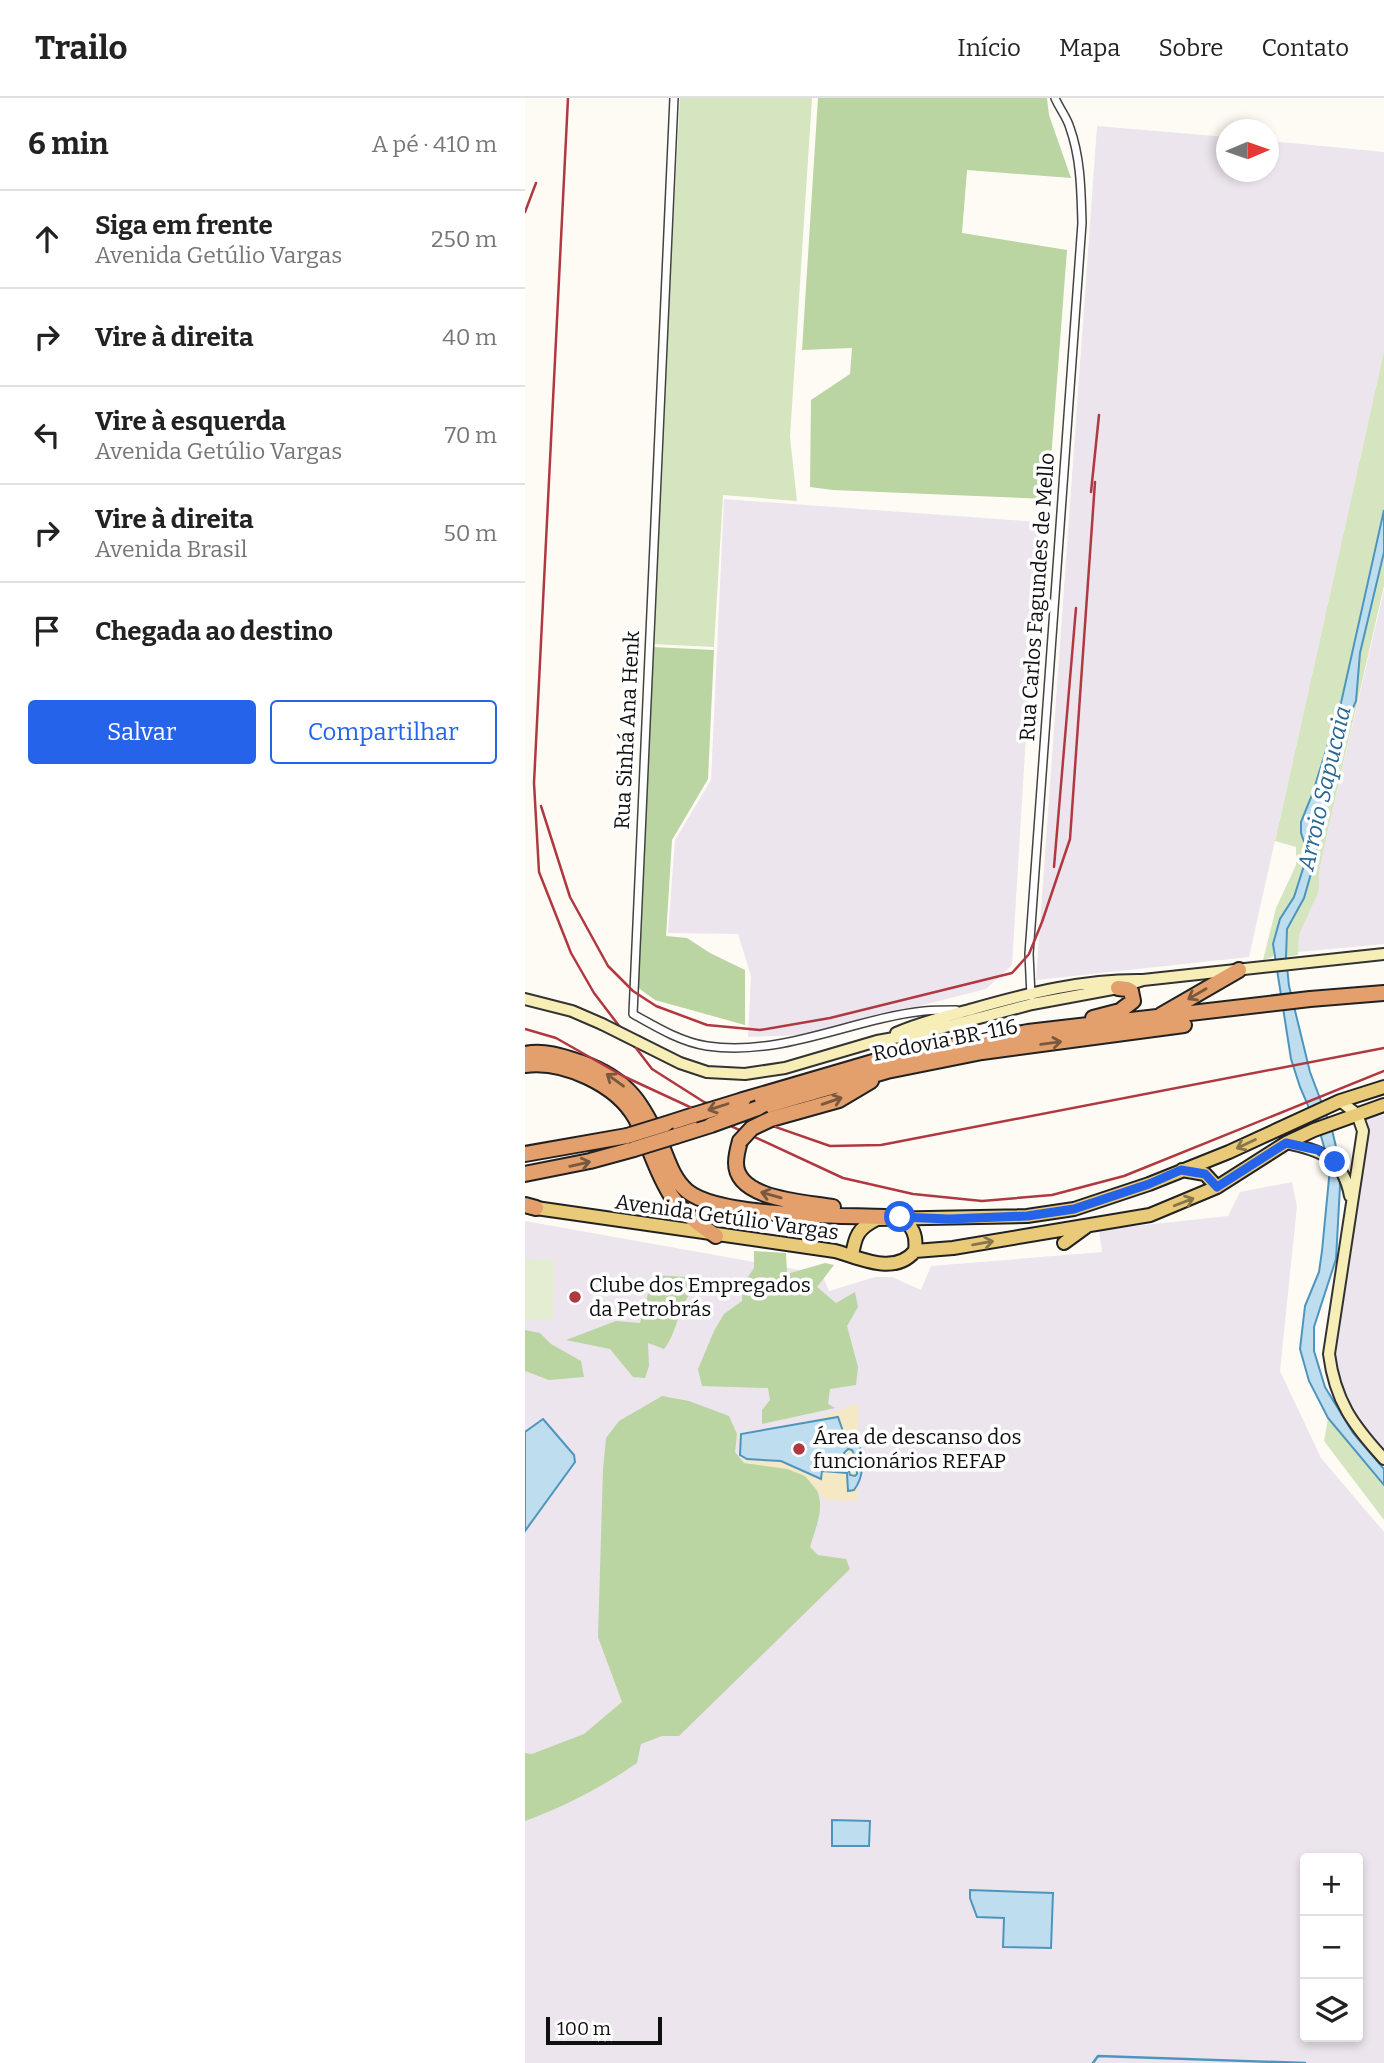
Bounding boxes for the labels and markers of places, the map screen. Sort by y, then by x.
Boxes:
place label: Clube dos Empregados da Petrobrás [589,1272,811,1322]
marker: Clube dos Empregados da Petrobrás [567,1289,583,1305]
place label: Área de descanso dos funcionários REFAP [813,1424,1022,1474]
marker: Área de descanso dos funcionários REFAP [791,1441,807,1457]

